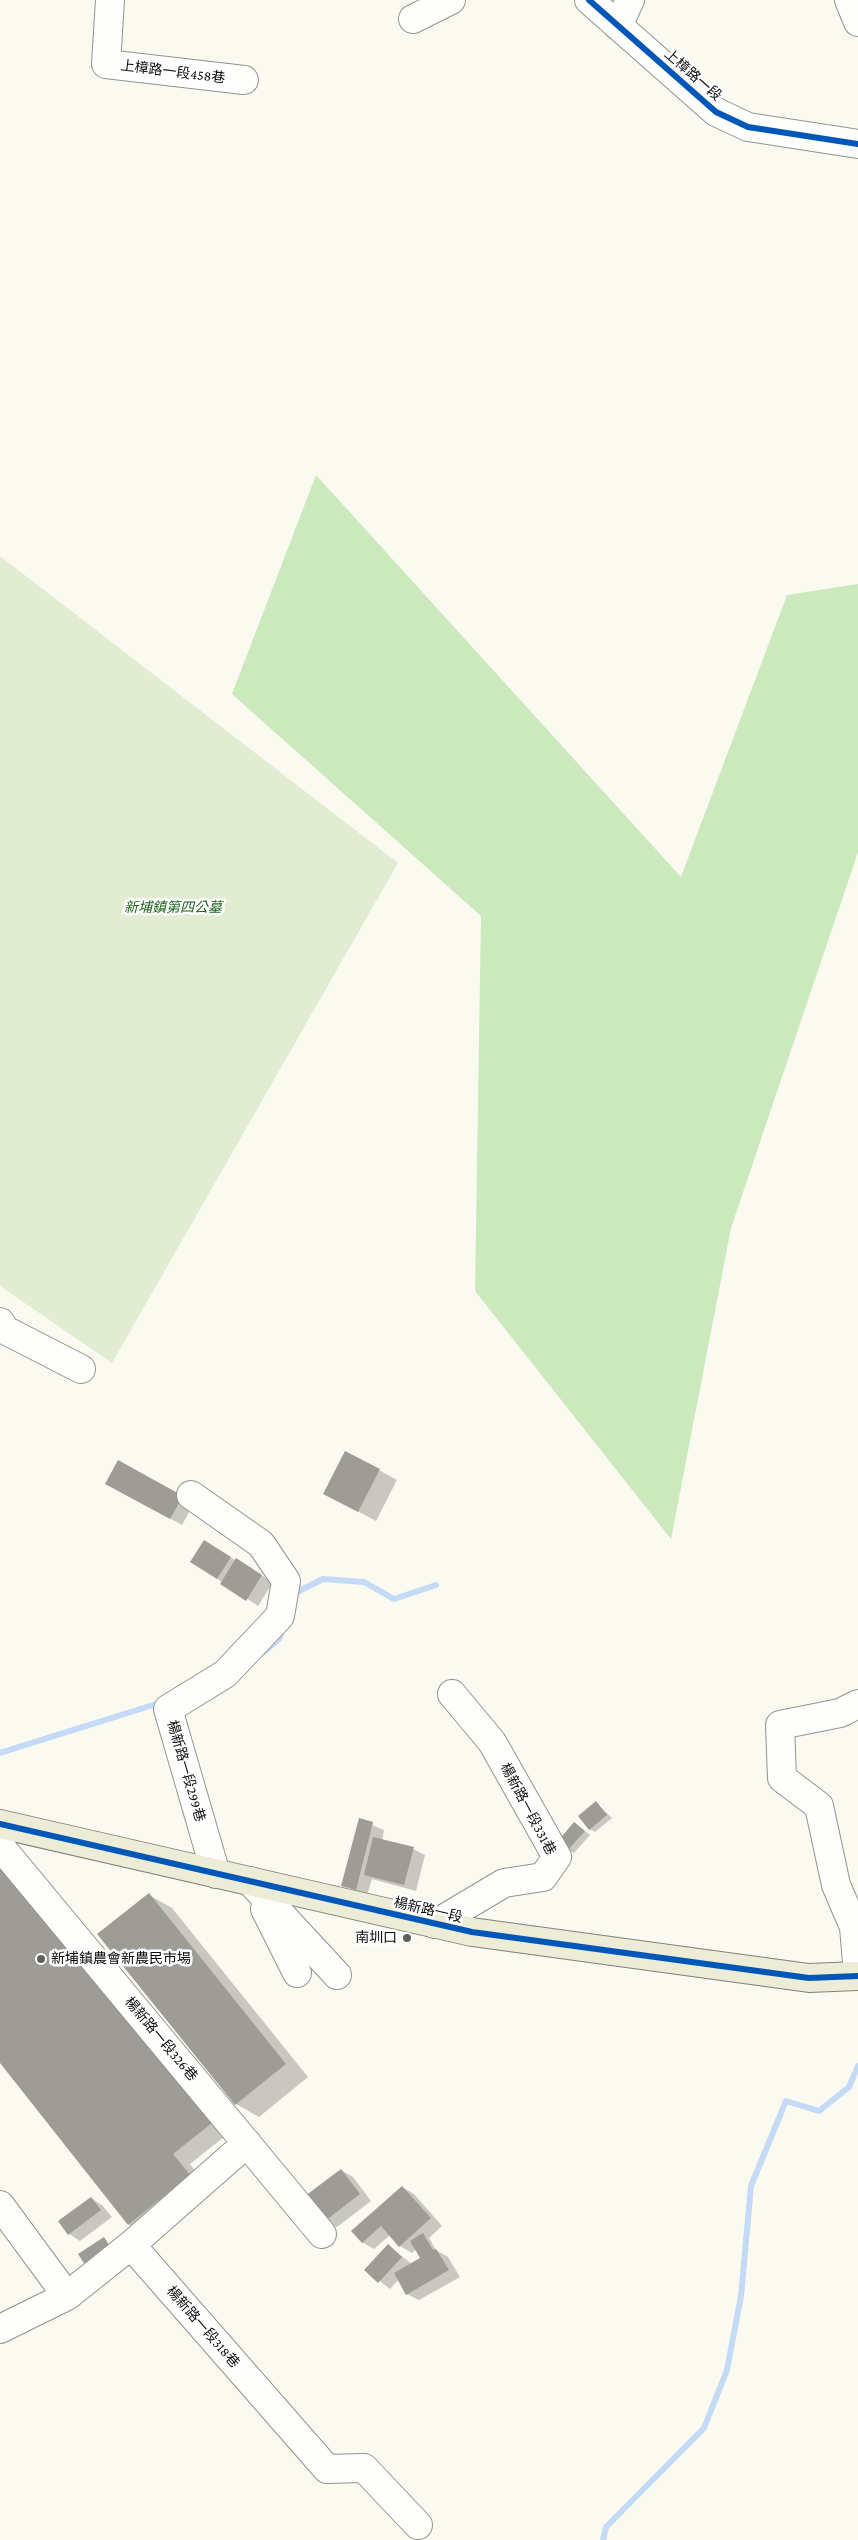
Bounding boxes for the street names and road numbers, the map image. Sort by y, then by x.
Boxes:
street label: 上樟路一段 [661,46,725,104]
street label: 上樟路一段458巷 [120,57,226,87]
street label: 楊新路一段299巷 [163,1718,209,1824]
street label: 楊新路一段331巷 [497,1760,559,1858]
street label: 楊新路一段 [392,1894,464,1926]
street label: 楊新路一段326巷 [121,1994,201,2084]
street label: 楊新路一段318巷 [163,2283,243,2371]

